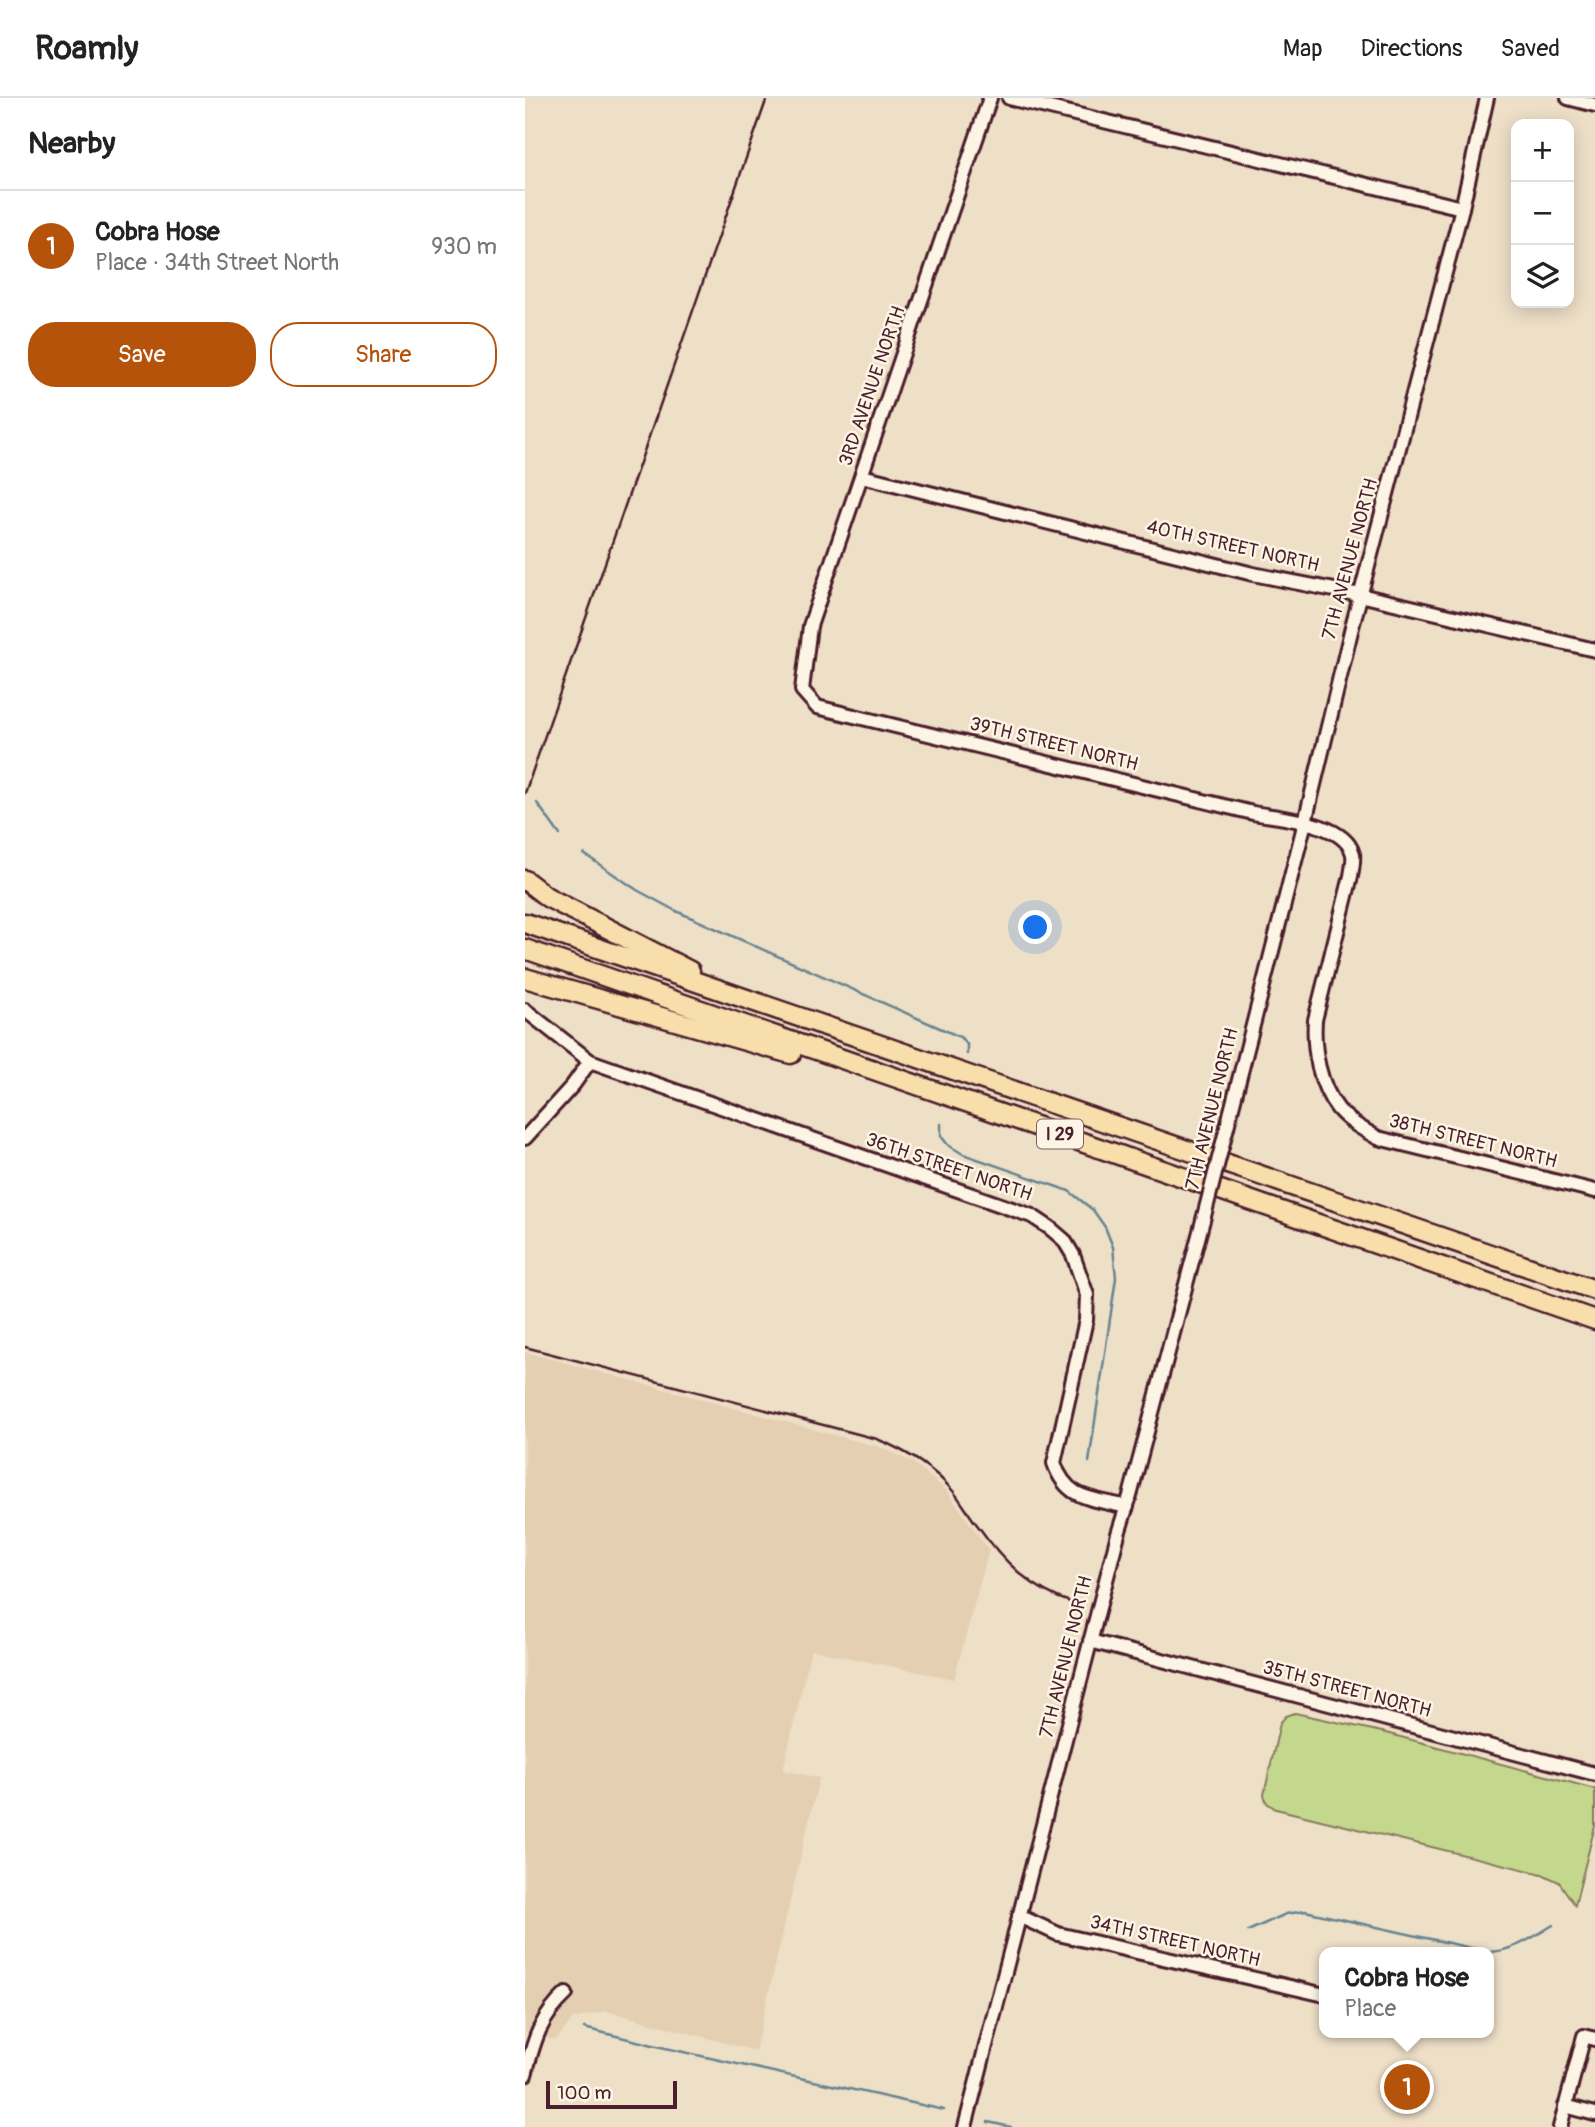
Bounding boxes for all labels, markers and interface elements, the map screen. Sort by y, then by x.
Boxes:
text: Roamly [35,28,138,69]
text: Map [1283,34,1323,63]
text: Directions [1361,34,1462,63]
text: Saved [1500,34,1560,63]
map controls [1511,119,1574,308]
button: + [1511,119,1574,182]
text: Nearby [28,125,115,162]
button: − [1511,182,1574,245]
text: Cobra Hose [95,216,220,248]
text: 1 [47,232,56,261]
text: 930 m [431,232,497,261]
button: layers [1511,245,1574,308]
text: Place · 34th Street North [95,248,339,277]
street label: 3RD AVENUE NORTH [833,303,911,469]
button: Save [28,322,256,387]
button: Share [270,322,497,387]
street label: 7TH AVENUE NORTH [1317,476,1383,642]
street label: 40TH STREET NORTH [1144,514,1322,578]
street label: 39TH STREET NORTH [967,711,1141,777]
your location [1018,910,1052,944]
street label: 7TH AVENUE NORTH [1180,1025,1244,1193]
street label: 38TH STREET NORTH [1386,1109,1560,1173]
road number: I 29 [1037,1119,1083,1148]
street label: 36TH STREET NORTH [863,1127,1035,1207]
street label: 7TH AVENUE NORTH [1034,1573,1098,1741]
street label: 35TH STREET NORTH [1260,1655,1434,1723]
street label: 34TH STREET NORTH [1088,1910,1262,1972]
popup [1319,1947,1494,2038]
text: Cobra Hose [1344,1962,1469,1994]
text: Place [1344,1994,1396,2023]
pin: 1 [1384,2061,1430,2113]
scale bar [546,2078,677,2110]
text: 100 m [557,2081,611,2105]

